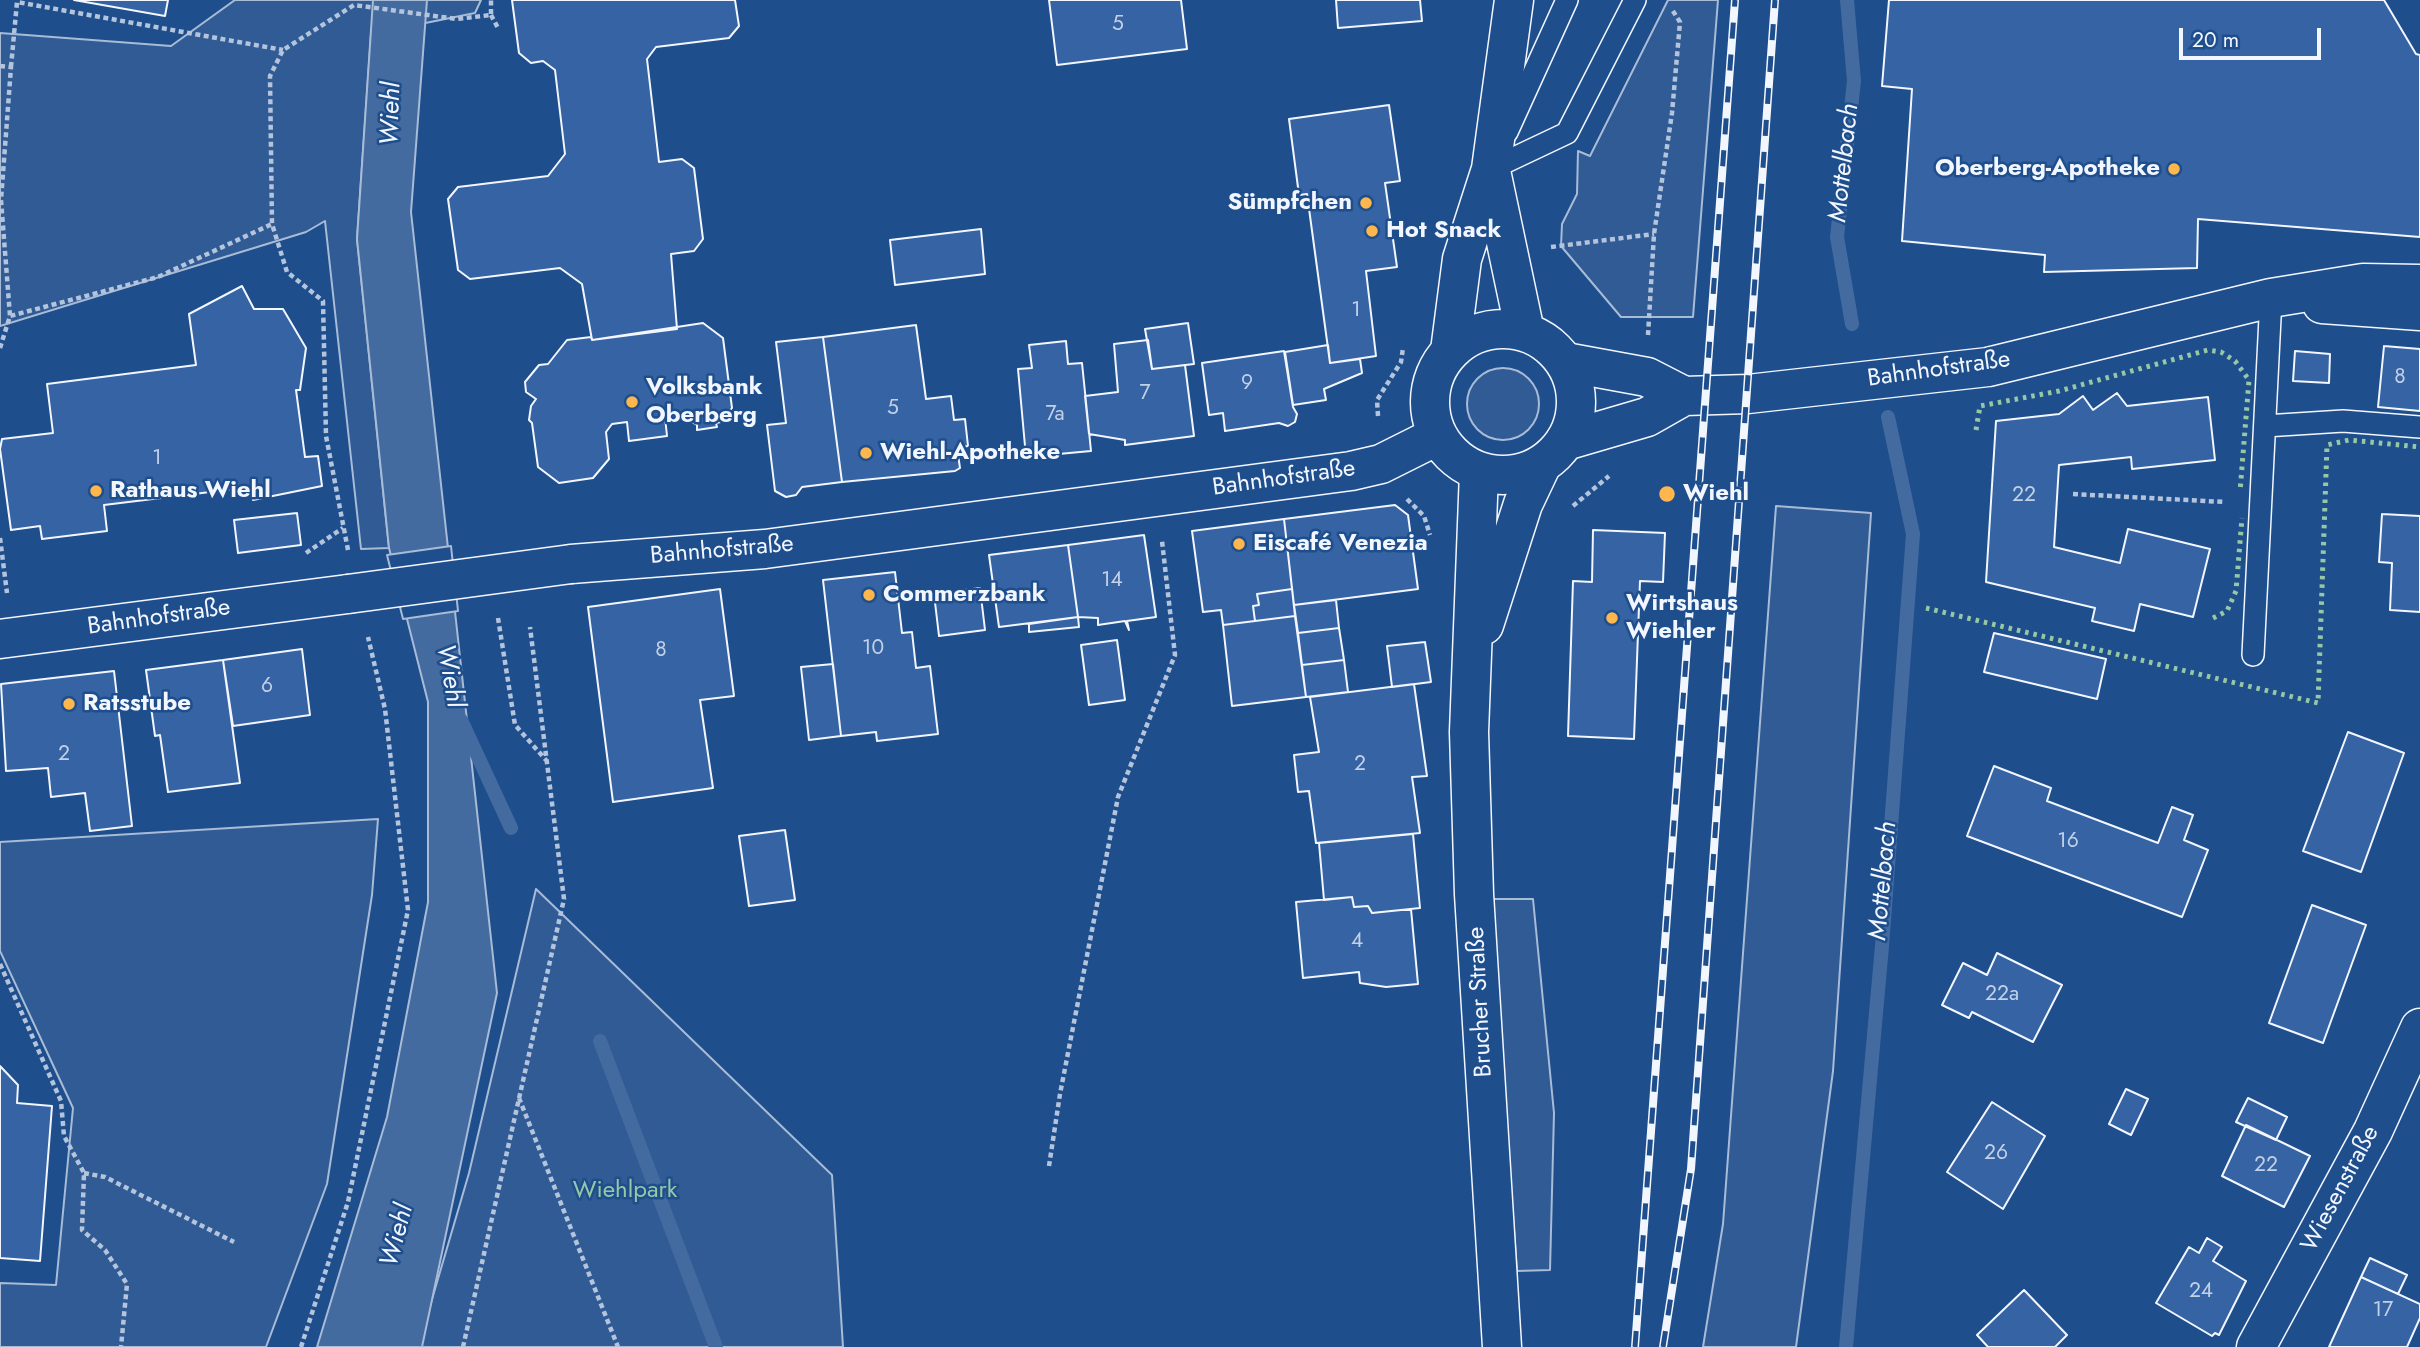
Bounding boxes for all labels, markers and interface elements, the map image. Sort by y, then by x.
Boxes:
house number: 5 [1112,12,1124,38]
scale bar [2182,14,2324,58]
text: 20 m [2192,25,2239,55]
water label: Wiehl [375,82,409,146]
water label: Mottelbach [1823,102,1867,224]
place label: Oberberg-Apotheke [1935,155,2160,183]
marker: Oberberg-Apotheke [2166,161,2182,177]
place label: Sümpfchen [1227,189,1352,217]
marker: Sümpfchen [1358,195,1374,211]
place label: Hot Snack [1386,217,1501,245]
marker: Hot Snack [1364,223,1380,239]
house number: 1 [1351,298,1361,324]
street label: Bahnhofstraße [1866,346,2012,394]
house number: 8 [2394,365,2406,391]
house number: 9 [1241,371,1253,397]
place label: Volksbank Oberberg [646,374,763,430]
house number: 7 [1139,381,1151,407]
marker: Volksbank Oberberg [624,394,640,410]
house number: 5 [887,396,899,422]
house number: 7a [1045,402,1065,428]
place label: Wiehl-Apotheke [880,439,1060,467]
marker: Wiehl-Apotheke [858,445,874,461]
house number: 1 [152,446,162,472]
street label: Bahnhofstraße [1211,455,1357,503]
place label: Rathaus Wiehl [110,477,271,505]
place label: Wiehl [1683,480,1749,508]
marker: Rathaus Wiehl [88,483,104,499]
house number: 22 [2012,483,2036,509]
marker: Wiehl [1657,484,1677,504]
street label: Bahnhofstraße [649,530,795,572]
place label: Eiscafé Venezia [1253,530,1428,558]
marker: Eiscafé Venezia [1231,536,1247,552]
house number: 14 [1101,568,1123,594]
place label: Commerzbank [883,581,1046,609]
marker: Commerzbank [861,587,877,603]
place label: Wirtshaus Wiehler [1626,590,1738,646]
street label: Bahnhofstraße [86,594,232,642]
marker: Wirtshaus Wiehler [1604,610,1620,626]
house number: 10 [862,636,884,662]
house number: 8 [655,638,667,664]
water label: Wiehl [428,642,470,710]
house number: 6 [261,674,273,700]
place label: Ratsstube [83,690,191,718]
marker: Ratsstube [61,696,77,712]
house number: 2 [58,742,70,768]
house number: 2 [1354,752,1366,778]
water label: Mottelbach [1863,820,1905,942]
house number: 16 [2057,829,2079,855]
street label: Brucher Straße [1463,926,1499,1078]
house number: 4 [1351,929,1363,955]
house number: 22a [1985,982,2019,1008]
street label: Wiesenstraße [2296,1121,2386,1257]
house number: 26 [1984,1141,2008,1167]
house number: 22 [2254,1153,2278,1179]
park label: Wiehlpark [573,1177,677,1205]
water label: Wiehl [375,1201,421,1271]
house number: 24 [2189,1279,2213,1305]
house number: 17 [2373,1298,2393,1324]

